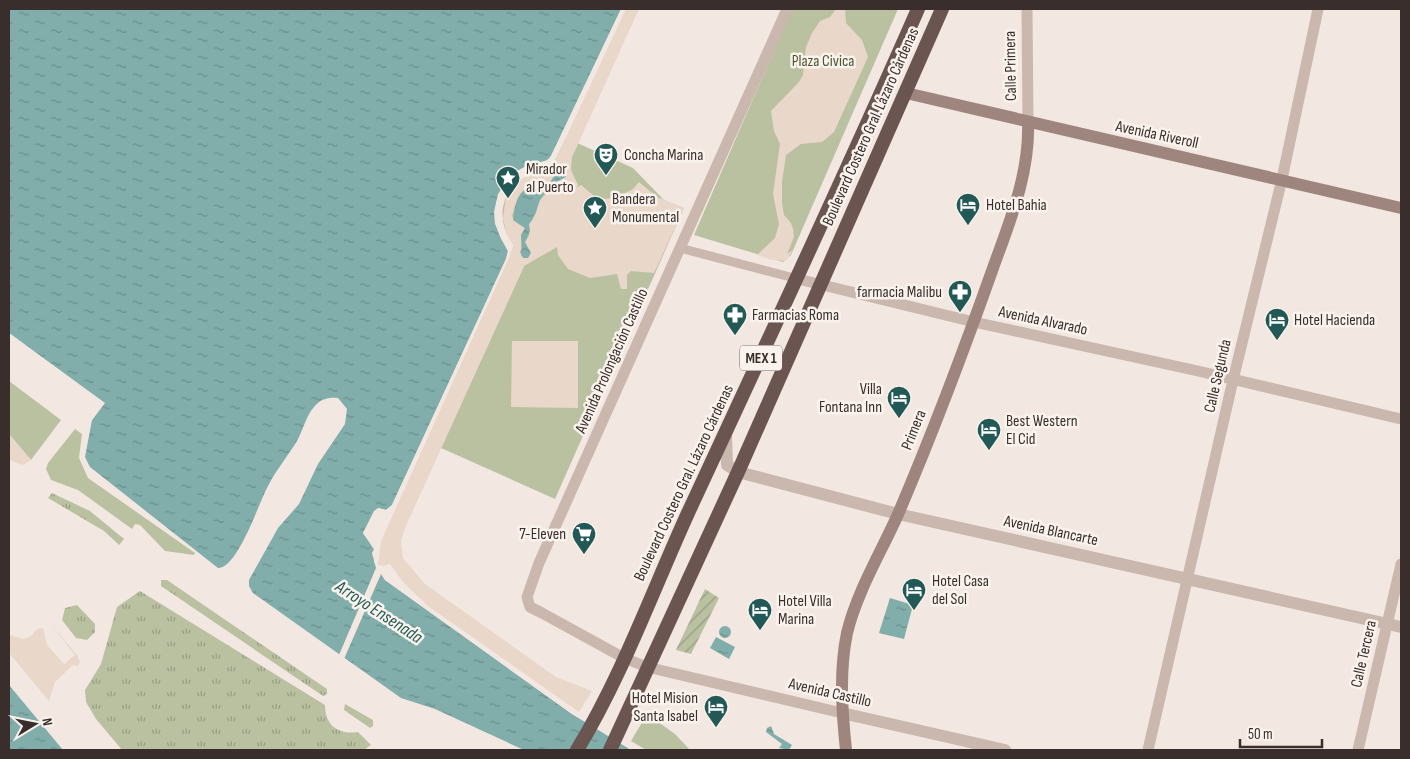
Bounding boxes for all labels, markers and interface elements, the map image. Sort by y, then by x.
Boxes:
street label: Boulevard Costero Gral. Lázaro Cárdenas [819,25,923,229]
street label: Calle Primera [1001,31,1021,101]
park label: Plaza Civica [792,52,854,71]
street label: Avenida Riveroll [1113,117,1200,153]
theatre icon: Concha Marina [593,142,619,176]
place label: Concha Marina [624,146,703,165]
place label: Mirador al Puerto [526,160,574,197]
place icon: Mirador al Puerto [495,165,521,199]
place label: Bandera Monumental [612,190,679,227]
hotel icon: Hotel Bahia [955,192,981,226]
place icon: Bandera Monumental [582,195,608,229]
place label: Hotel Bahia [986,196,1047,215]
pharmacy icon: farmacia Malibu [947,279,973,313]
place label: farmacia Malibu [857,283,942,302]
street label: Avenida Prolongación Castillo [571,286,652,437]
pharmacy icon: Farmacias Roma [722,302,748,336]
street label: Avenida Alvarado [996,302,1089,340]
place label: Farmacias Roma [752,306,839,325]
hotel icon: Hotel Hacienda [1264,307,1290,341]
place label: Hotel Hacienda [1294,311,1375,330]
street label: Calle Segunda [1200,338,1236,414]
road number: MEX 1 [740,346,782,370]
place label: Villa Fontana Inn [819,380,882,417]
street label: Boulevard Costero Gral. Lázaro Cárdenas [630,382,738,584]
hotel icon: Villa Fontana Inn [886,385,912,419]
street label: Primera [897,407,931,453]
place label: Best Western El Cid [1006,412,1078,449]
hotel icon: Best Western El Cid [976,417,1002,451]
street label: Avenida Blancarte [1001,512,1100,550]
supermarket icon: 7-Eleven [571,521,597,555]
place label: 7-Eleven [519,525,566,544]
place label: Hotel Casa del Sol [932,572,989,609]
water label: Arroyo Ensenada [331,576,427,648]
hotel icon: Hotel Casa del Sol [901,577,927,611]
place label: Hotel Villa Marina [778,592,832,629]
hotel icon: Hotel Villa Marina [747,597,773,631]
street label: Calle Tercera [1347,619,1381,689]
street label: Avenida Castillo [786,674,873,712]
place label: Hotel Mision Santa Isabel [632,689,698,726]
hotel icon: Hotel Mision Santa Isabel [703,694,729,728]
north arrow [10,699,60,749]
scale bar [1240,716,1322,748]
text: N [38,717,56,727]
text: 50 m [1248,725,1273,744]

